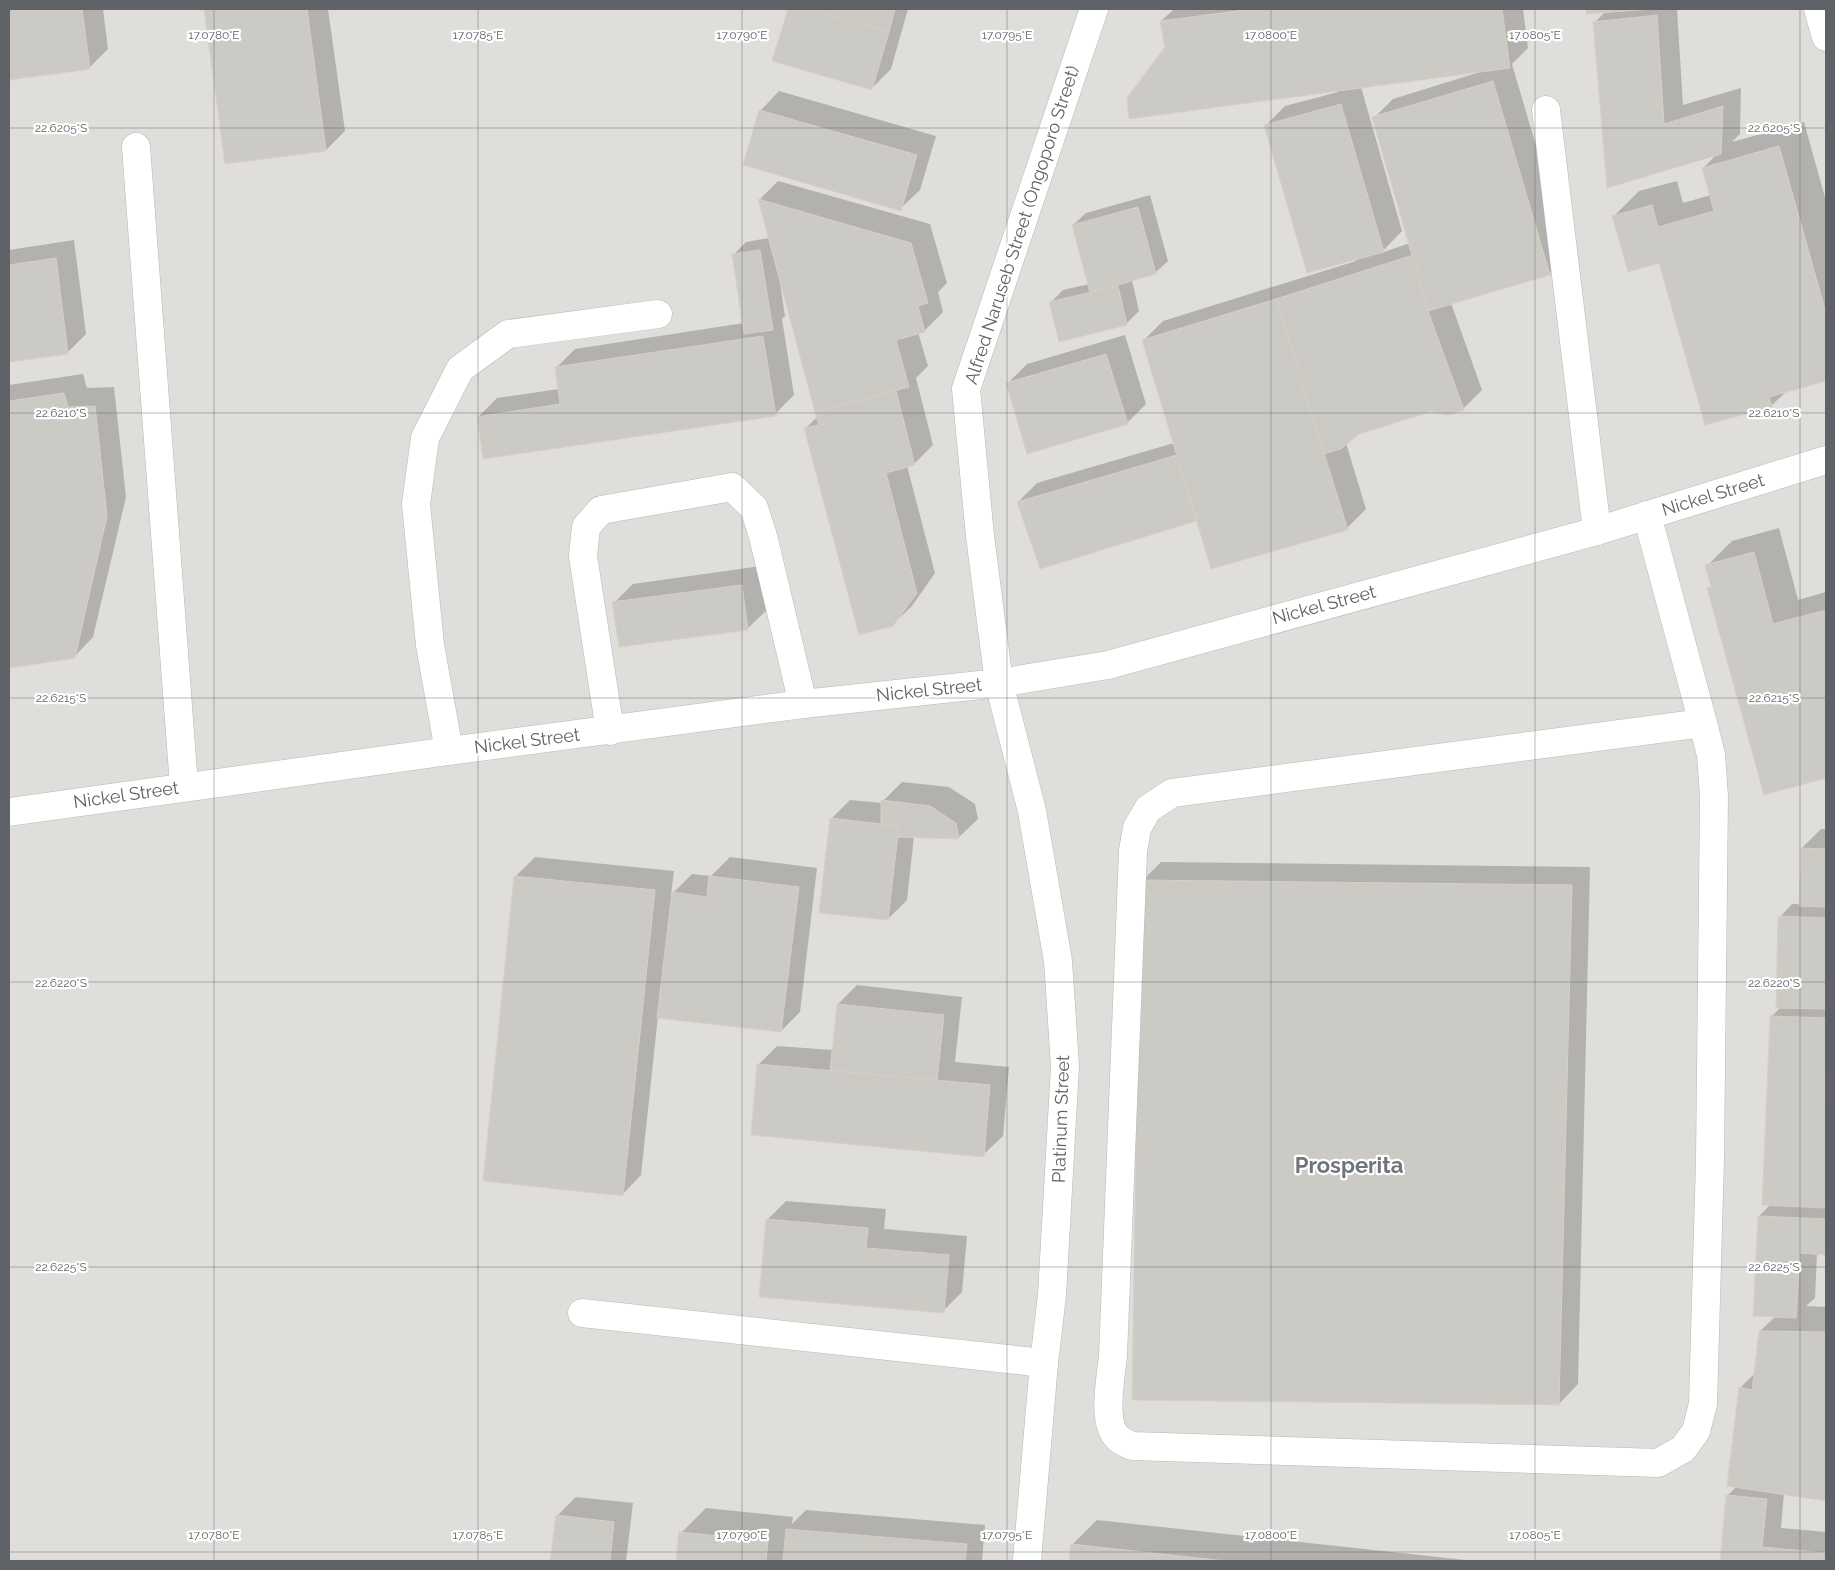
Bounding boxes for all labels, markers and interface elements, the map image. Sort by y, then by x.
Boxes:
text: 17.0780°E [188,28,240,42]
text: 17.0785°E [453,28,503,42]
text: 17.0790°E [716,28,768,42]
text: 17.0795°E [982,28,1032,42]
text: 17.0800°E [1245,28,1297,42]
text: 17.0805°E [1509,28,1561,42]
street label: Alfred Naruseb Street (Ongoporo Street) [960,63,1083,387]
text: 22.6205°S [35,121,87,135]
text: 22.6205°S [1748,121,1800,135]
text: 22.6210°S [36,406,86,420]
text: 22.6210°S [1749,406,1799,420]
street label: Nickel Street [1659,469,1767,520]
street label: Nickel Street [1270,581,1378,628]
street label: Nickel Street [875,674,983,705]
text: 22.6215°S [36,691,86,705]
text: 22.6215°S [1749,691,1799,705]
street label: Nickel Street [473,724,581,757]
street label: Nickel Street [72,777,180,812]
text: 22.6220°S [35,976,87,990]
text: 22.6220°S [1748,976,1800,990]
street label: Platinum Street [1048,1055,1073,1183]
district label: Prosperita [1295,1152,1403,1178]
text: 22.6225°S [35,1260,87,1274]
text: 22.6225°S [1748,1260,1800,1274]
text: 17.0780°E [188,1528,240,1542]
text: 17.0785°E [453,1528,503,1542]
text: 17.0790°E [716,1528,768,1542]
text: 17.0795°E [982,1528,1032,1542]
text: 17.0800°E [1245,1528,1297,1542]
text: 17.0805°E [1509,1528,1561,1542]

